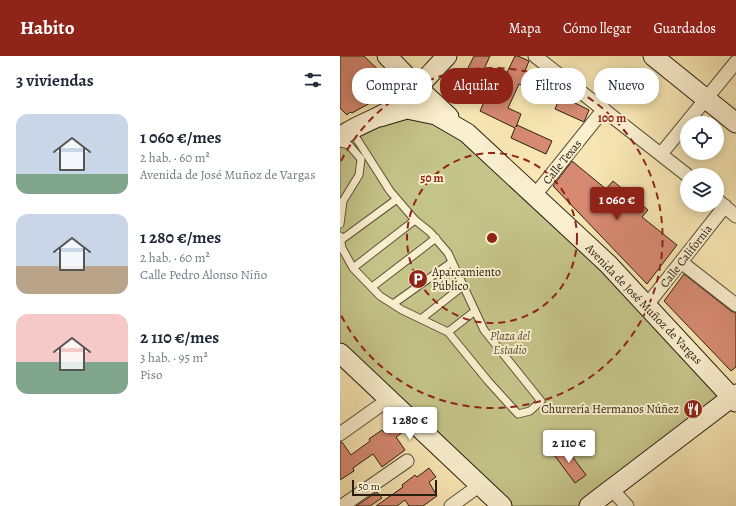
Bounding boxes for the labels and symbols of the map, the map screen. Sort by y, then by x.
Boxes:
text: 100 m [598,110,626,126]
street label: Calle Texas [539,136,585,188]
text: 50 m [420,170,444,186]
pin: 1 060 € [580,187,654,221]
street label: Calle California [656,221,716,291]
centre of rings [485,231,499,245]
street label: Avenida de José Muñoz de Vargas [581,239,706,368]
place label: Aparcamiento Público [431,264,501,294]
parking icon: Aparcamiento Público [407,268,429,290]
park label: Plaza del Estadio [490,328,530,358]
restaurant icon: Churrería Hermanos Núñez [682,398,704,420]
place label: Churrería Hermanos Núñez [541,401,679,417]
pin: 1 280 € [373,407,447,441]
pin: 2 110 € [532,430,606,464]
scale bar [352,478,437,497]

